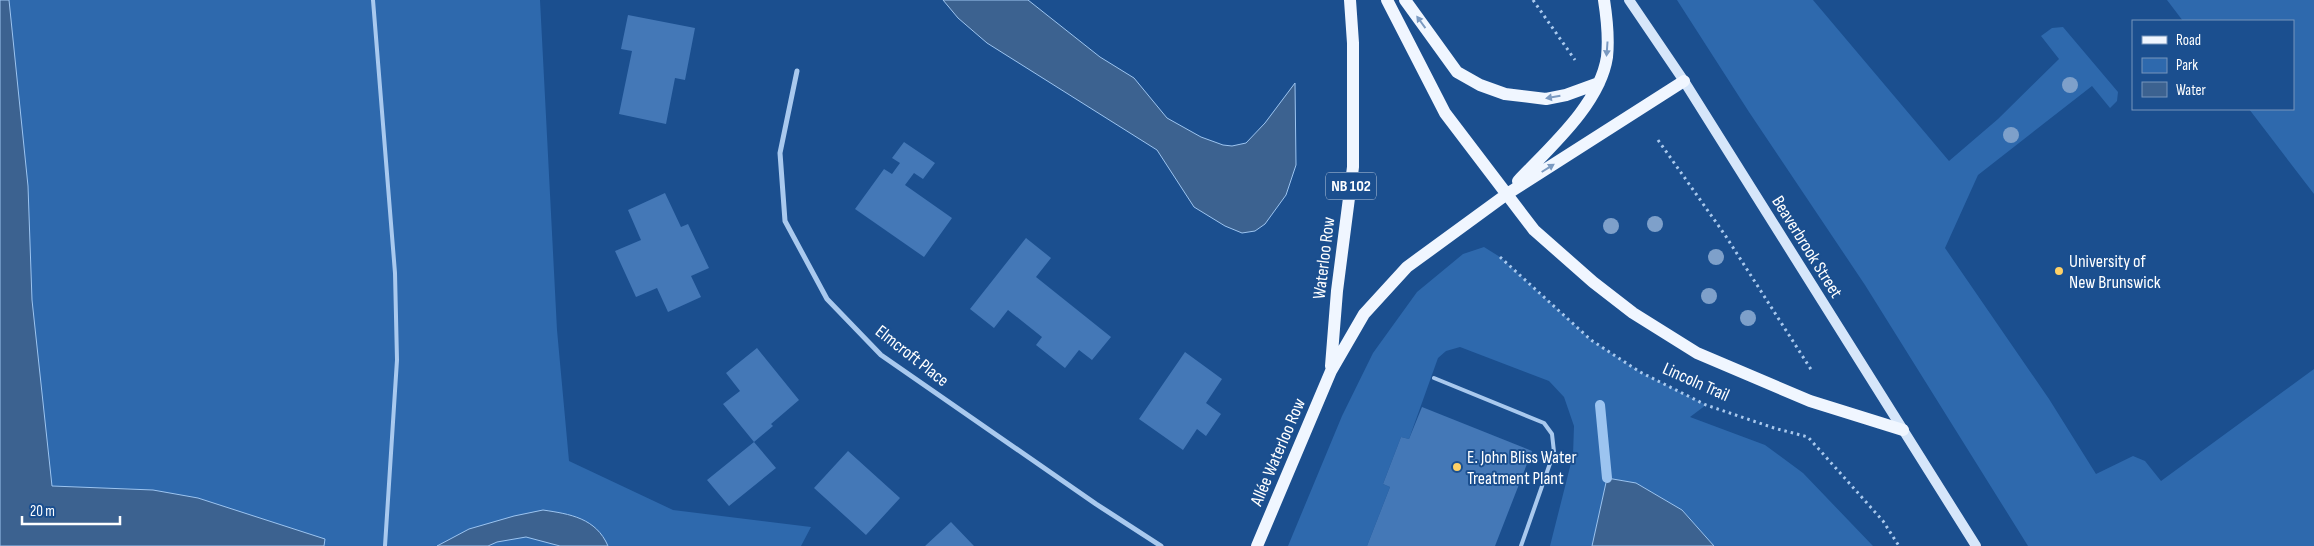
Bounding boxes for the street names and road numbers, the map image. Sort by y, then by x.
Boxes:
road number: NB 102 [1326,172,1376,200]
street label: Beaverbrook Street [1767,192,1847,302]
street label: Waterloo Row [1309,216,1339,300]
street label: Elmcroft Place [871,321,953,391]
street label: Lincoln Trail [1659,358,1733,406]
street label: Allée Waterloo Row [1246,395,1310,510]

